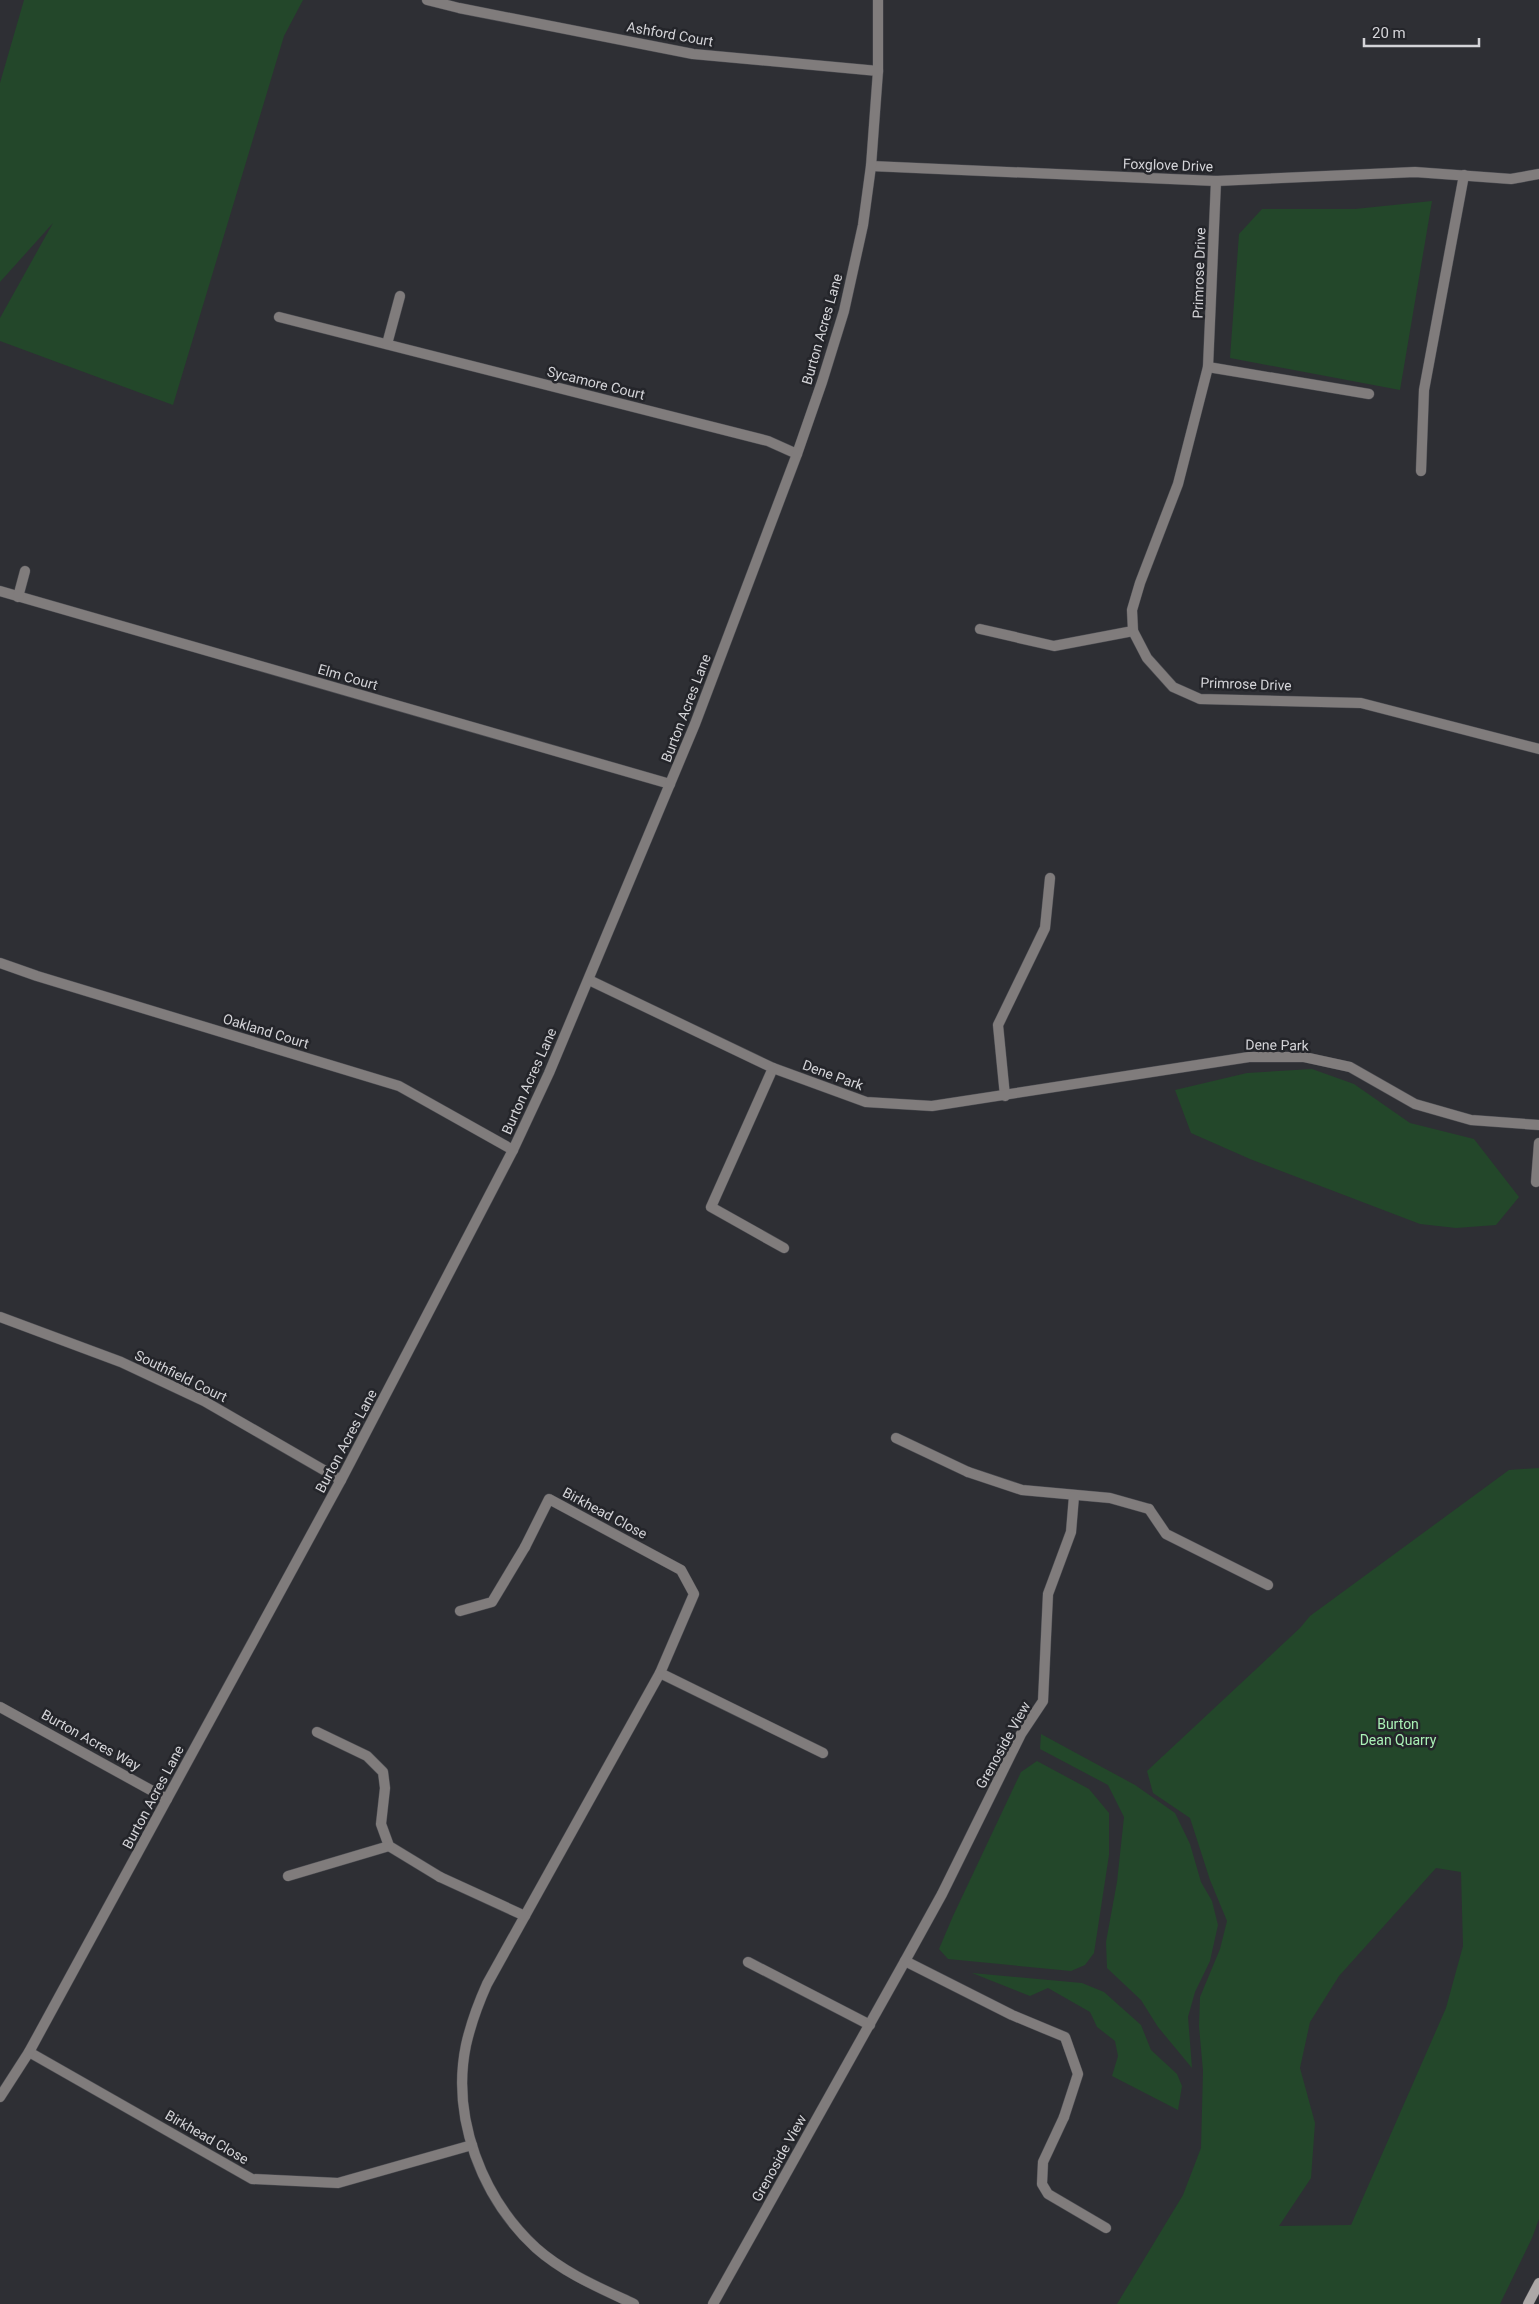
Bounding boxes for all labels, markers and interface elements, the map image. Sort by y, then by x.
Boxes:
scale bar [1364,15,1479,47]
street label: Ashford Court [626,19,715,50]
text: 20 m [1372,24,1406,42]
street label: Foxglove Drive [1123,155,1213,175]
street label: Primrose Drive [1189,227,1209,319]
street label: Burton Acres Lane [799,272,845,386]
street label: Sycamore Court [546,363,647,403]
street label: Burton Acres Lane [658,652,714,764]
street label: Elm Court [316,661,380,693]
street label: Primrose Drive [1200,674,1292,694]
street label: Oakland Court [221,1010,311,1052]
street label: Burton Acres Lane [498,1025,560,1137]
street label: Dene Park [1245,1036,1310,1054]
street label: Dene Park [800,1057,866,1094]
street label: Southfield Court [132,1347,230,1405]
street label: Burton Acres Lane [312,1387,380,1495]
street label: Birkhead Close [560,1484,650,1542]
street label: Grenoside View [972,1698,1034,1791]
street label: Burton Acres Way [39,1706,144,1774]
park label: Burton Dean Quarry [1360,1716,1437,1748]
street label: Burton Acres Lane [119,1743,187,1851]
street label: Birkhead Close [163,2107,251,2167]
street label: Grenoside View [748,2111,810,2204]

